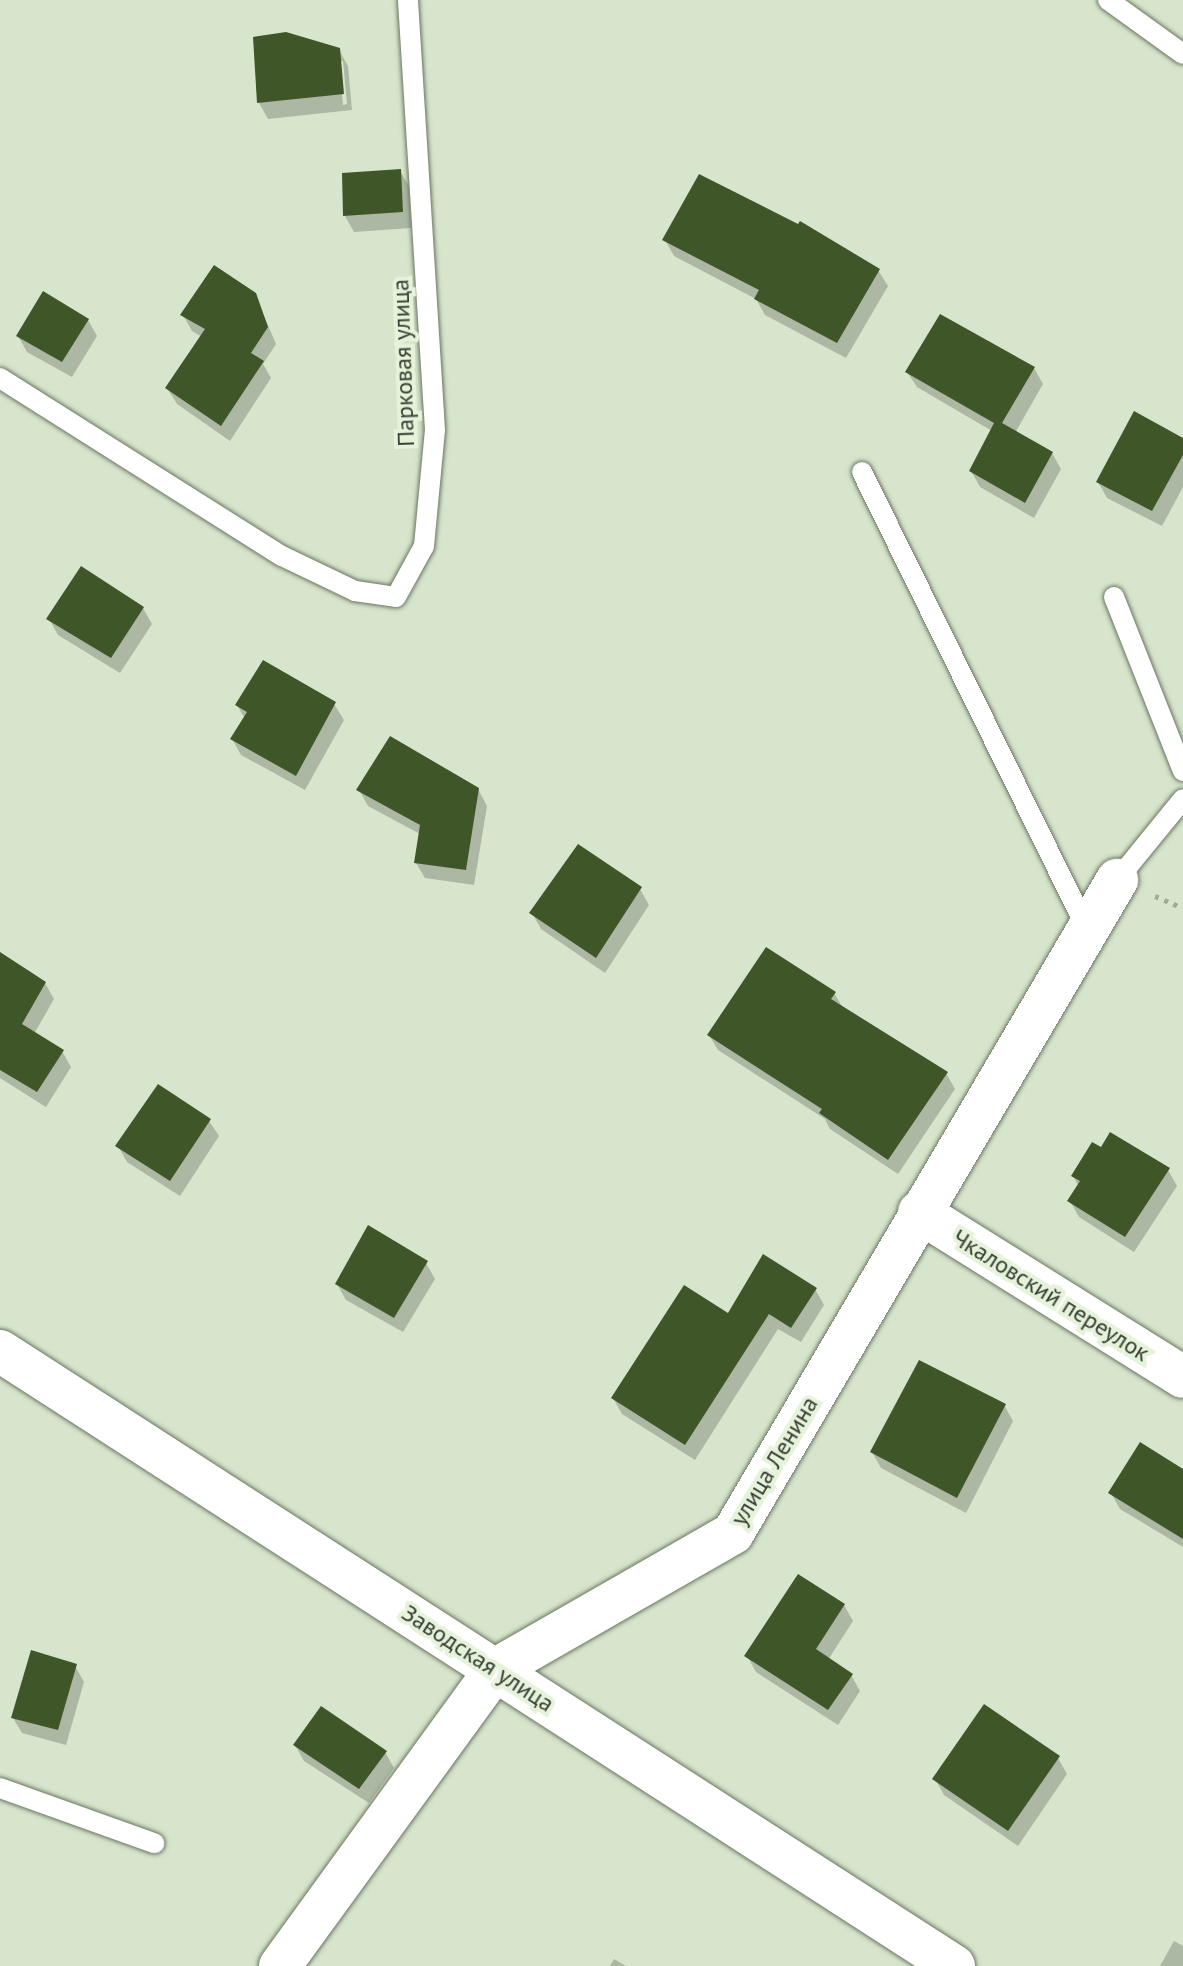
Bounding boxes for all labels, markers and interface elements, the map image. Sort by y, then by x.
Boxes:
street label: Парковая улица [386,279,420,447]
street label: Чкаловский переулок [947,1223,1155,1367]
street label: улица Ленина [724,1391,824,1531]
street label: Заводская улица [396,1598,560,1718]

